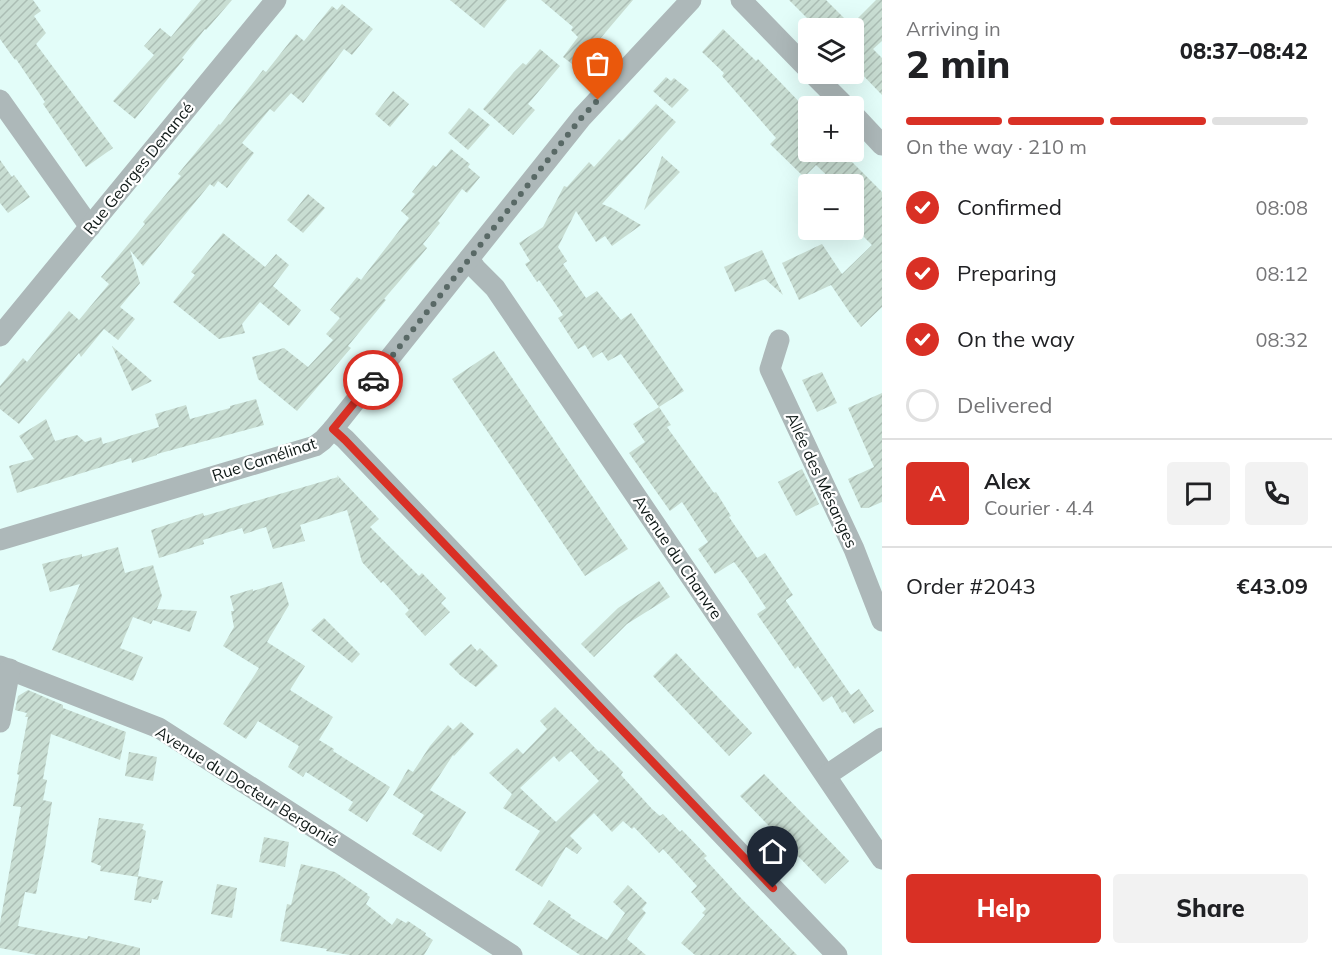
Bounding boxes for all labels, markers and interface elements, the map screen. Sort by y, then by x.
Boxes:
text: Arriving in [906,16,1001,41]
map controls [798,18,864,240]
button: layers [798,18,864,84]
text: 08:37–08:42 [1180,37,1308,65]
pin [572,38,623,100]
text: 2 min [906,39,1011,88]
icon: bag [581,47,614,80]
button: + [798,96,864,162]
street label: Rue Georges Denancé [79,98,197,238]
text: On the way · 210 m [906,134,1087,159]
button: − [798,174,864,240]
icon: check [906,191,939,224]
text: Confirmed [957,193,1062,221]
text: 08:08 [1255,195,1308,220]
icon: check [906,257,939,290]
text: Preparing [957,259,1057,287]
text: 08:12 [1255,261,1308,286]
icon: check [906,323,939,356]
text: On the way [957,325,1075,353]
text: 08:32 [1255,327,1308,352]
courier [343,350,403,410]
icon: car [357,364,390,397]
text: Delivered [957,391,1052,419]
street label: Allée des Mésanges [782,409,862,551]
street label: Rue Camélinat [209,433,319,485]
button: chat [1167,462,1230,525]
button: phone [1245,462,1308,525]
text: Alex [984,467,1030,495]
text: A [929,479,946,507]
street label: Avenue du Chanvre [629,491,727,623]
text: Courier · 4.4 [984,495,1094,520]
text: Order #2043 [906,572,1036,600]
text: €43.09 [1237,572,1308,600]
street label: Avenue du Docteur Bergonié [152,722,342,850]
pin [747,826,798,888]
icon: home [756,835,789,868]
button: Help [906,874,1101,943]
button: Share [1113,874,1308,943]

